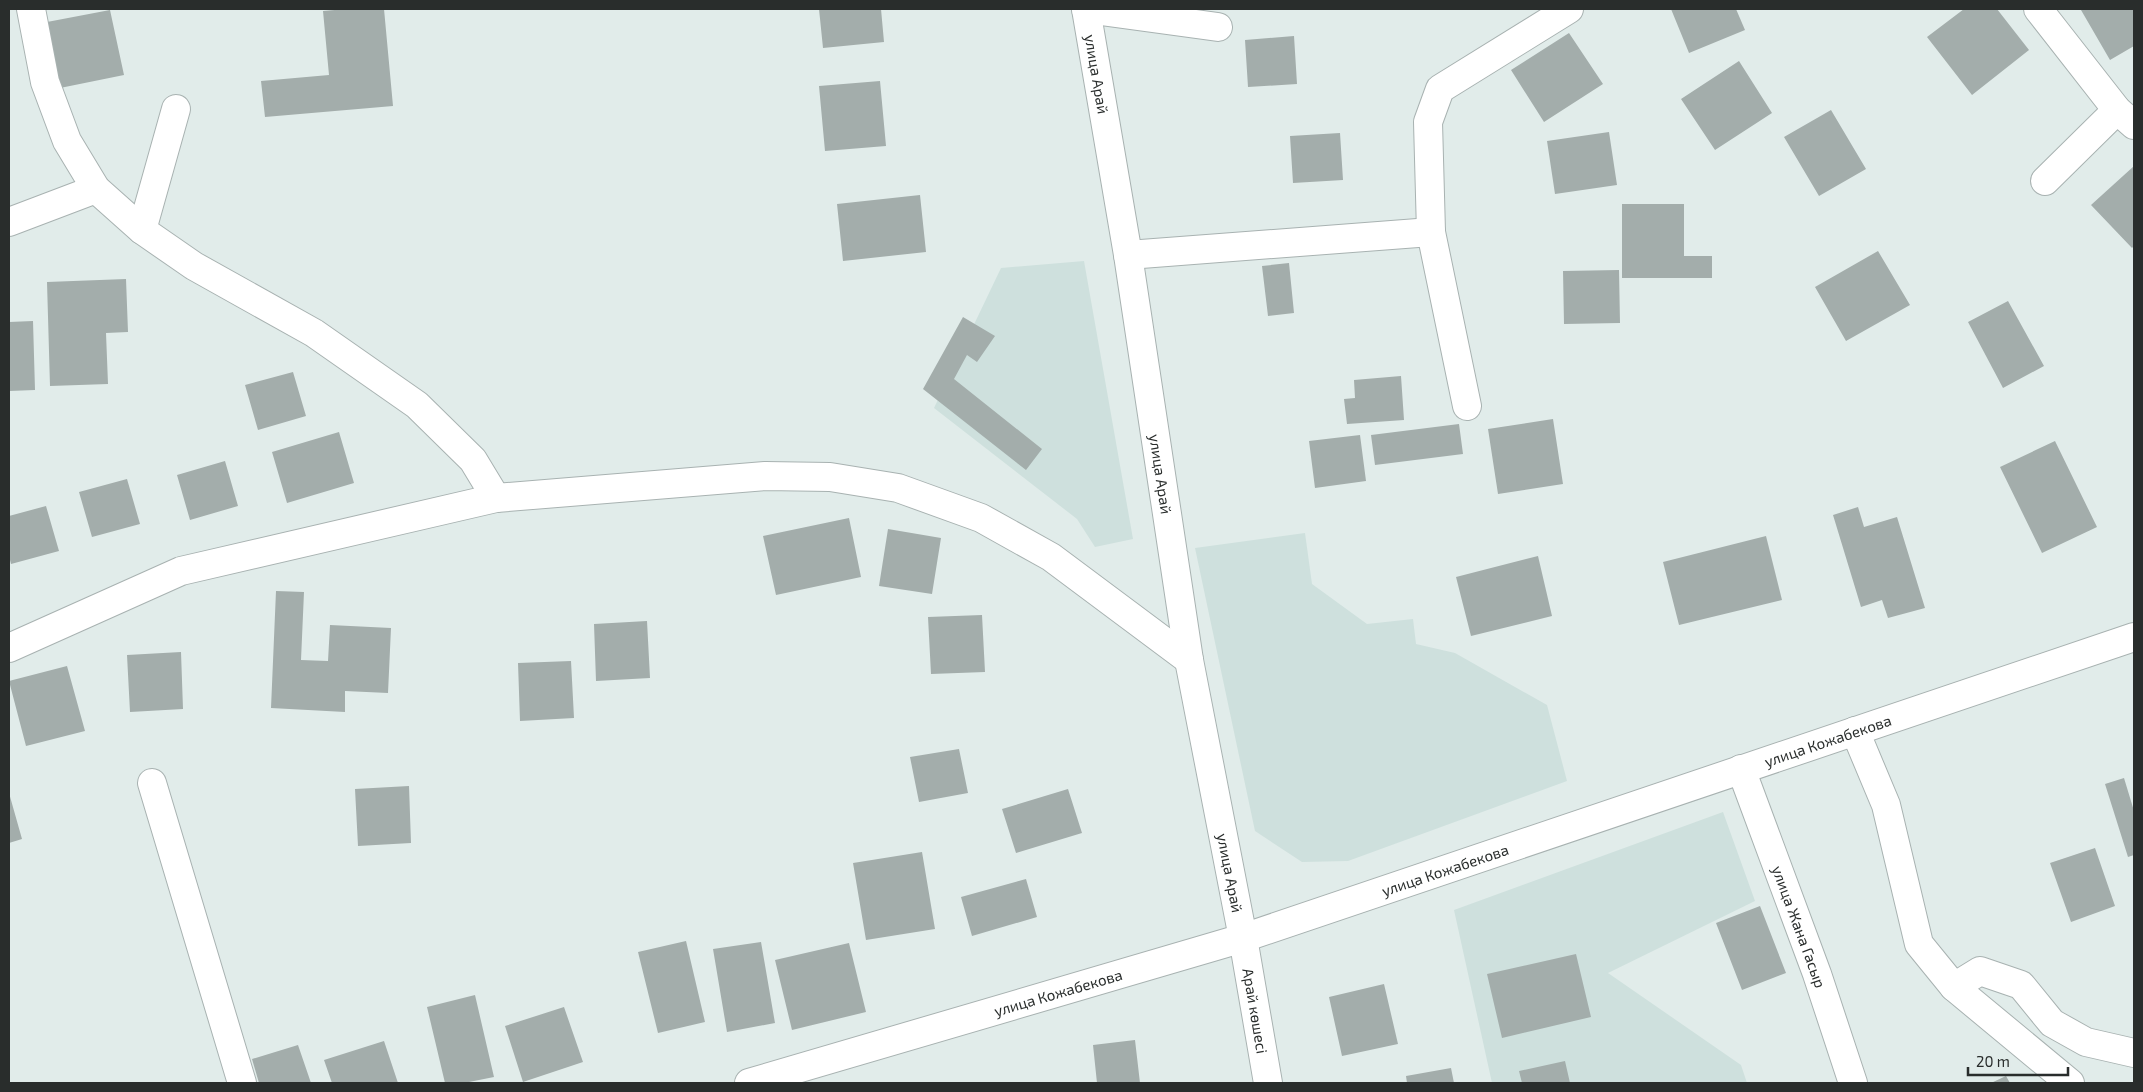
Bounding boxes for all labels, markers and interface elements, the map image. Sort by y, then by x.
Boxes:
street label: улица Арай [1080,33,1113,115]
street label: улица Арай [1145,433,1176,515]
street label: улица Кожабекова [1762,711,1893,771]
street label: улица Арай [1213,832,1247,914]
street label: улица Кожабекова [1379,840,1511,900]
street label: улица Жана Гасыр [1768,863,1830,990]
street label: улица Кожабекова [992,965,1124,1021]
street label: Арай көшесі [1239,967,1272,1055]
scale bar [1968,1044,2068,1076]
text: 20 m [1976,1052,2010,1070]

